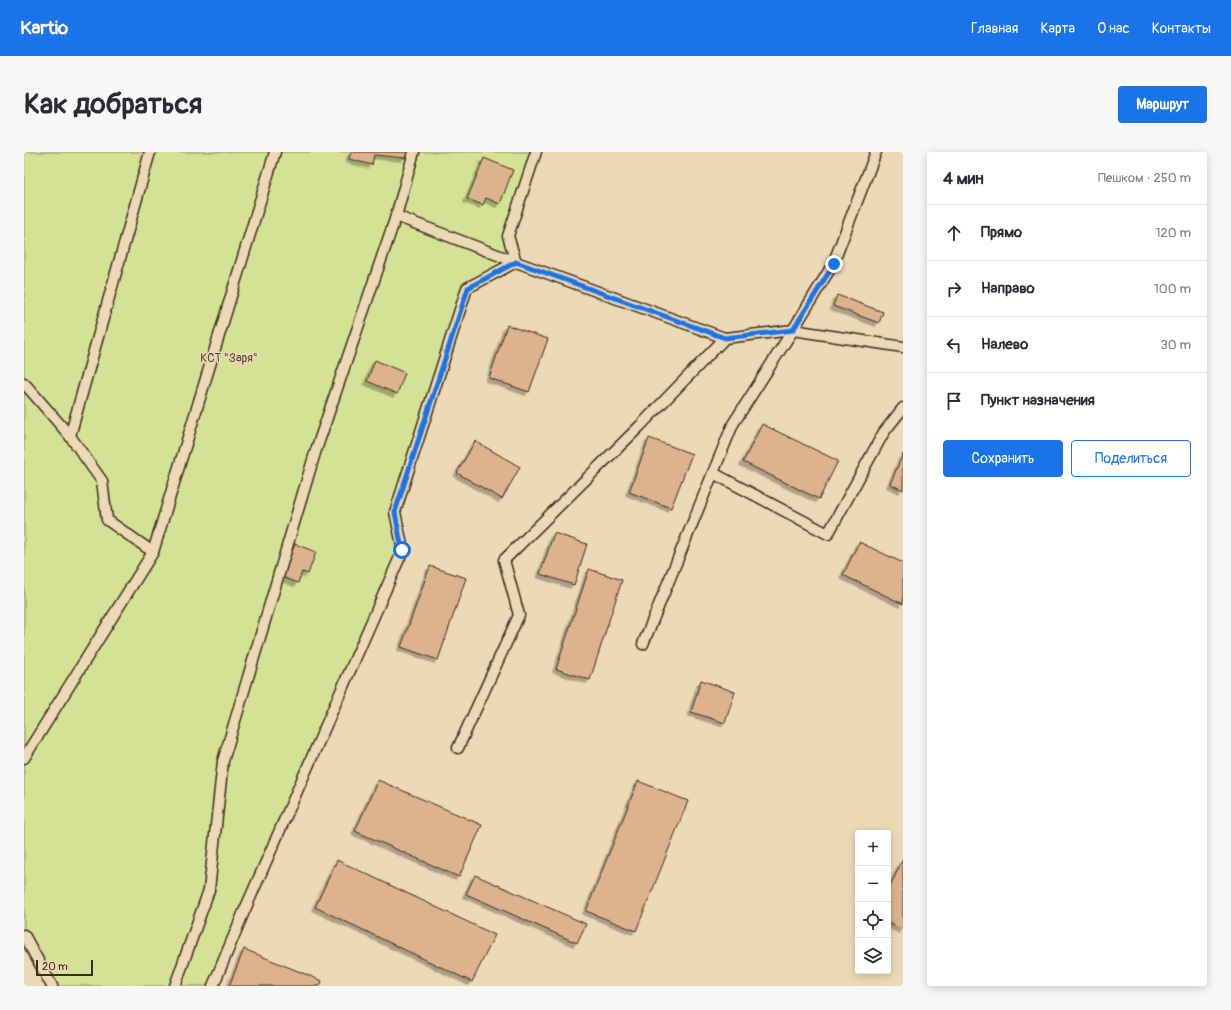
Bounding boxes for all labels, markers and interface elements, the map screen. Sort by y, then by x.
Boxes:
text: Kartio [20,16,68,40]
text: Главная [971,20,1018,37]
text: Карта [1040,20,1075,37]
text: О нас [1097,20,1130,37]
text: Контакты [1152,20,1211,37]
button: Маршрут [1118,86,1207,123]
text: Как добраться [24,87,202,122]
text: 4 мин [943,168,984,189]
text: Пешком · 250 m [1098,170,1191,186]
icon: ahead [943,222,965,244]
text: Прямо [981,223,1022,242]
text: 120 m [1155,225,1191,241]
route end [825,255,843,273]
icon: right [943,278,965,300]
text: Направо [981,279,1035,298]
text: 100 m [1154,281,1191,297]
icon: left [943,334,965,356]
text: Налево [981,335,1028,354]
text: 30 m [1161,337,1191,353]
park label: КСТ "Заря" [200,351,258,366]
icon: arrive [943,390,965,412]
text: Пункт назначения [981,391,1095,410]
button: Сохранить [943,440,1063,477]
button: Поделиться [1071,440,1191,477]
route start [393,541,411,559]
map controls [855,830,891,974]
button: + [855,830,891,866]
button: − [855,866,891,902]
button: locate [855,902,891,938]
button: layers [855,938,891,974]
scale bar [36,958,93,977]
text: 20 m [42,960,68,973]

